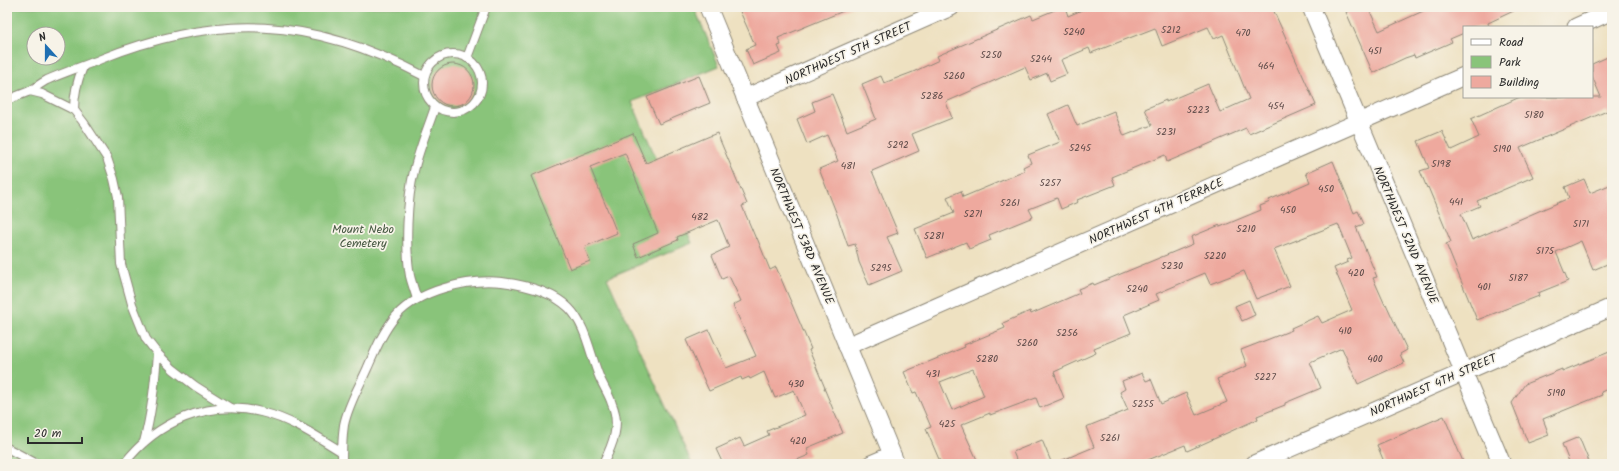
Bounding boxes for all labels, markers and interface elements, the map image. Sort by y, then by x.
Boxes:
street label: NORTHWEST 5TH STREET [782,16,916,90]
house number: 5212 [1161,22,1181,38]
house number: 5240 [1063,24,1085,40]
house number: 470 [1235,25,1251,41]
north arrow [26,26,66,66]
legend [1463,26,1593,98]
text: N [36,28,49,47]
text: Road [1499,33,1524,52]
house number: 451 [1368,43,1382,59]
house number: 5250 [980,47,1002,63]
house number: 5244 [1030,51,1053,67]
text: Park [1499,53,1521,72]
house number: 464 [1258,58,1275,74]
house number: 5260 [943,68,965,84]
text: Building [1499,73,1539,92]
house number: 5286 [921,88,943,104]
house number: 454 [1268,98,1285,114]
house number: 5223 [1187,102,1210,118]
house number: 5180 [1524,107,1544,123]
house number: 5231 [1156,124,1176,140]
house number: 5292 [887,137,909,153]
house number: 5245 [1069,140,1092,156]
house number: 5190 [1493,141,1511,157]
house number: 5198 [1431,156,1452,172]
house number: 481 [841,158,855,174]
street label: NORTHWEST 52ND AVENUE [1368,163,1444,308]
street label: NORTHWEST 53RD AVENUE [764,165,839,308]
street label: NORTHWEST 4TH TERRACE [1086,173,1228,250]
house number: 5257 [1039,175,1061,191]
house number: 450 [1318,181,1334,197]
house number: 441 [1449,194,1463,210]
house number: 5261 [1000,195,1020,211]
house number: 450 [1280,202,1296,218]
house number: 5271 [964,206,982,222]
house number: 482 [691,209,709,225]
house number: 5171 [1573,216,1589,232]
park label: Mount Nebo Cemetery [332,220,394,253]
house number: 5210 [1236,221,1256,237]
house number: 5281 [924,228,944,244]
house number: 5175 [1536,243,1555,259]
house number: 5220 [1204,248,1226,264]
house number: 5230 [1161,258,1183,274]
house number: 5295 [870,260,892,276]
house number: 420 [1348,265,1364,281]
house number: 5187 [1508,270,1528,286]
house number: 401 [1477,279,1491,295]
house number: 5240 [1126,281,1148,297]
house number: 410 [1338,323,1352,339]
house number: 5256 [1056,325,1078,341]
house number: 5260 [1016,335,1038,351]
street label: NORTHWEST 4TH STREET [1367,348,1501,422]
house number: 5280 [976,351,998,367]
house number: 400 [1367,351,1383,367]
house number: 431 [926,366,940,382]
house number: 5227 [1254,369,1276,385]
house number: 430 [788,376,804,392]
house number: 5190 [1547,385,1565,401]
house number: 5255 [1132,396,1155,412]
house number: 425 [939,416,956,432]
scale bar [28,419,82,445]
text: 20 m [34,424,62,443]
house number: 5261 [1100,430,1120,446]
house number: 420 [790,433,806,449]

